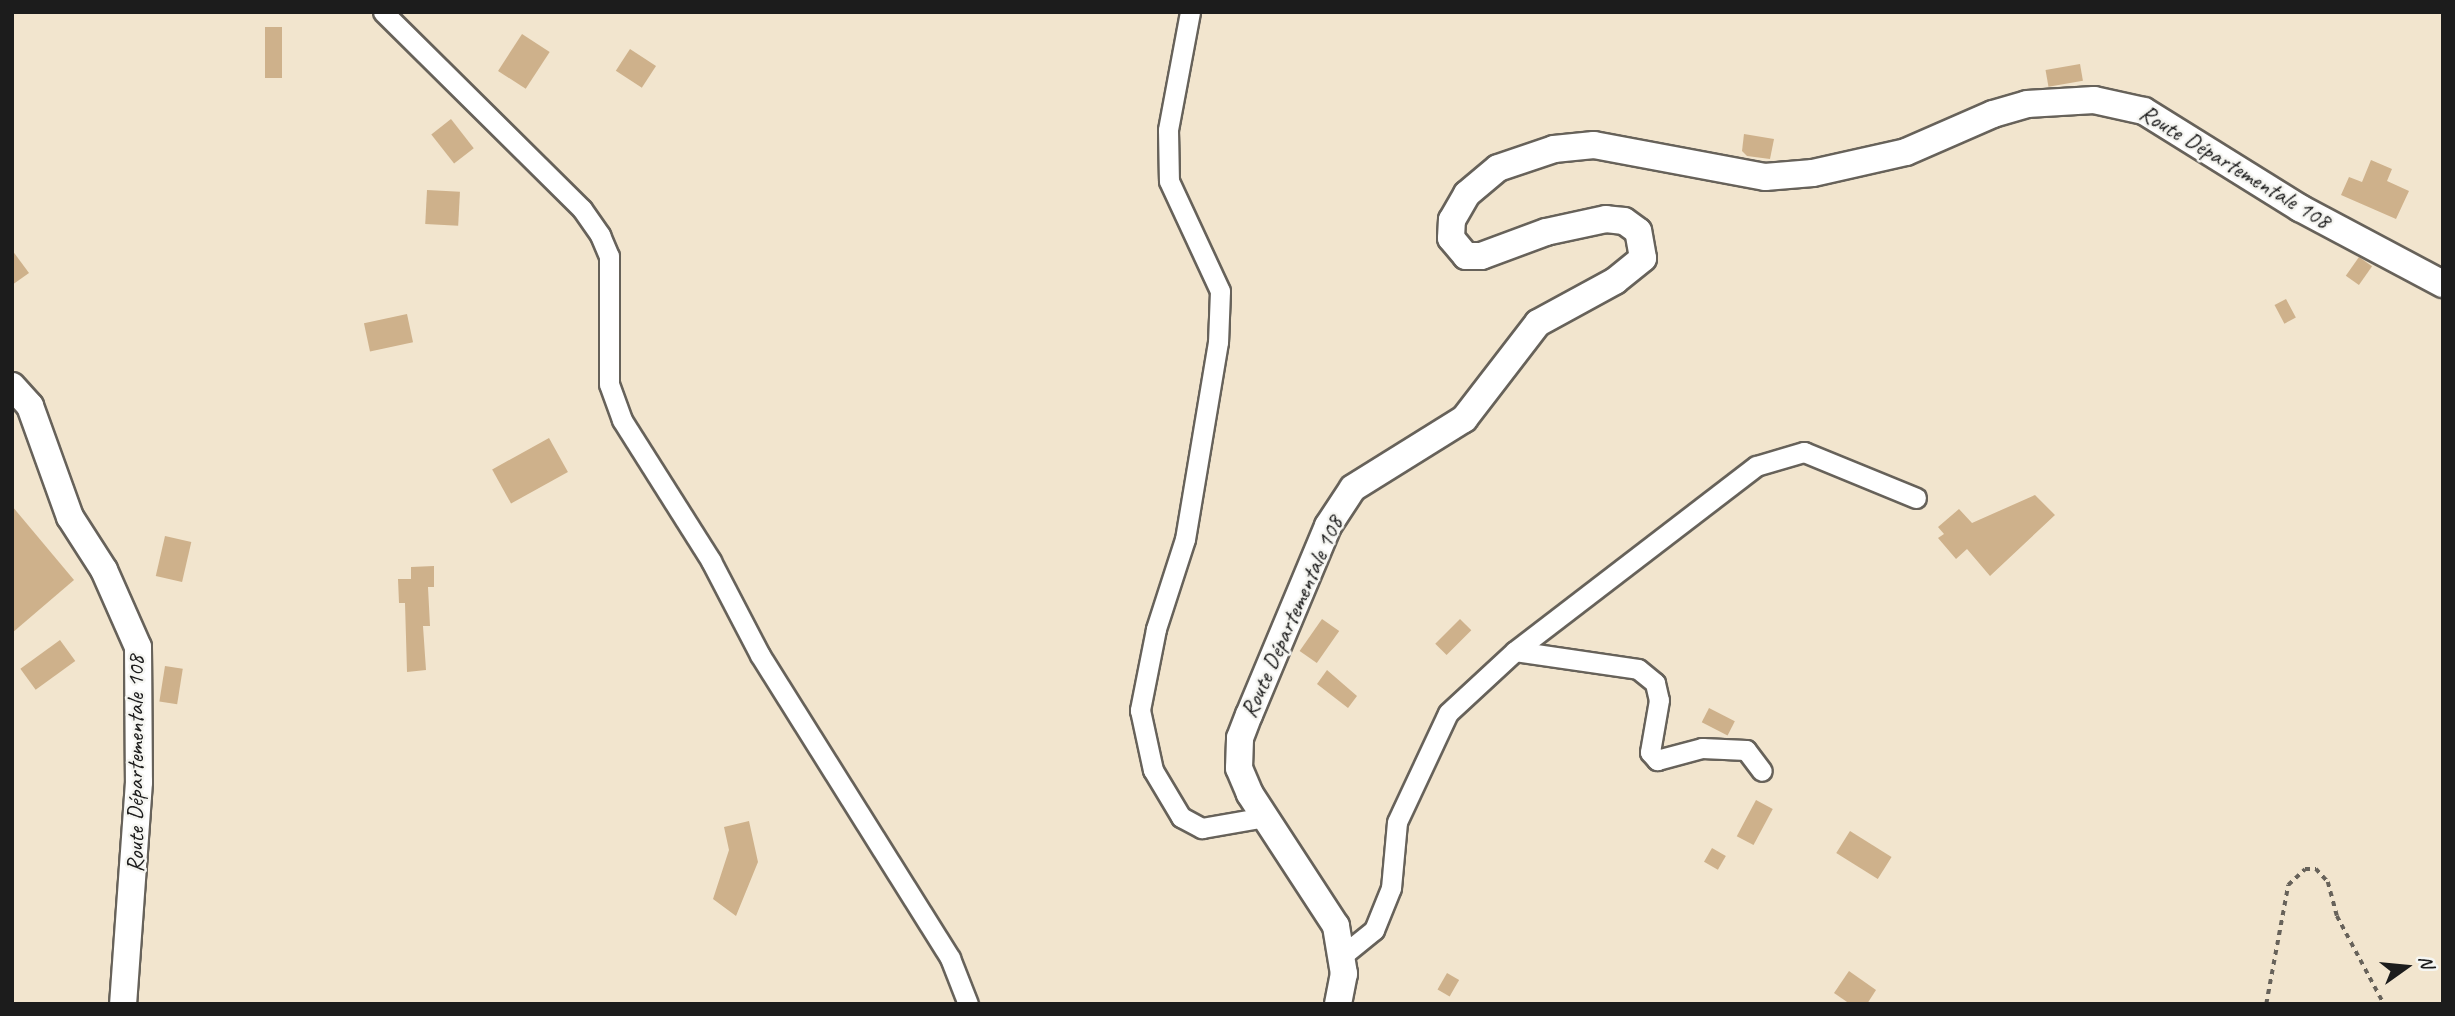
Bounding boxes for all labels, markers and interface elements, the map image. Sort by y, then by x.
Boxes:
street label: Route Départementale 108 [2134,99,2336,235]
street label: Route Départementale 108 [1235,512,1349,722]
street label: Route Départementale 108 [122,655,150,873]
north arrow [2371,932,2441,1002]
text: N [2413,953,2439,970]

